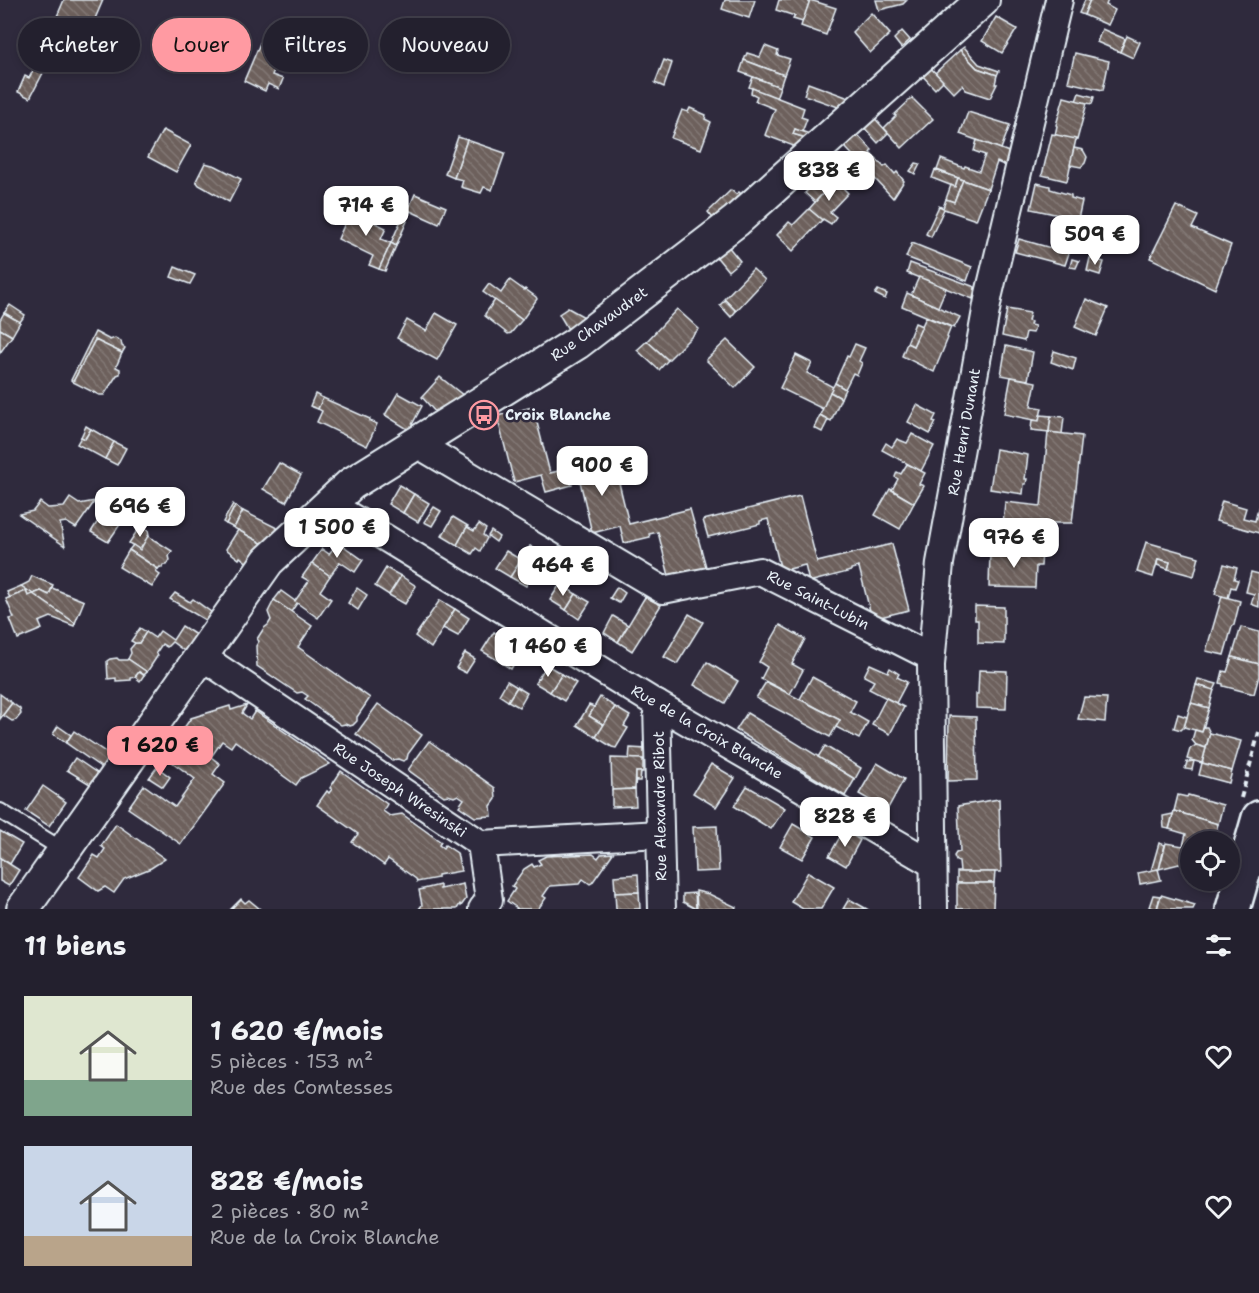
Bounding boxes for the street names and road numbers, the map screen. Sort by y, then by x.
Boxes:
street label: Rue Chavaudret [547,282,651,366]
street label: Rue Henri Dunant [943,367,985,497]
street label: Rue Saint-Lubin [763,566,873,634]
street label: Rue de la Croix Blanche [627,680,787,784]
street label: Rue Alexandre Ribot [649,731,671,881]
street label: Rue Joseph Wresinski [329,738,471,842]

